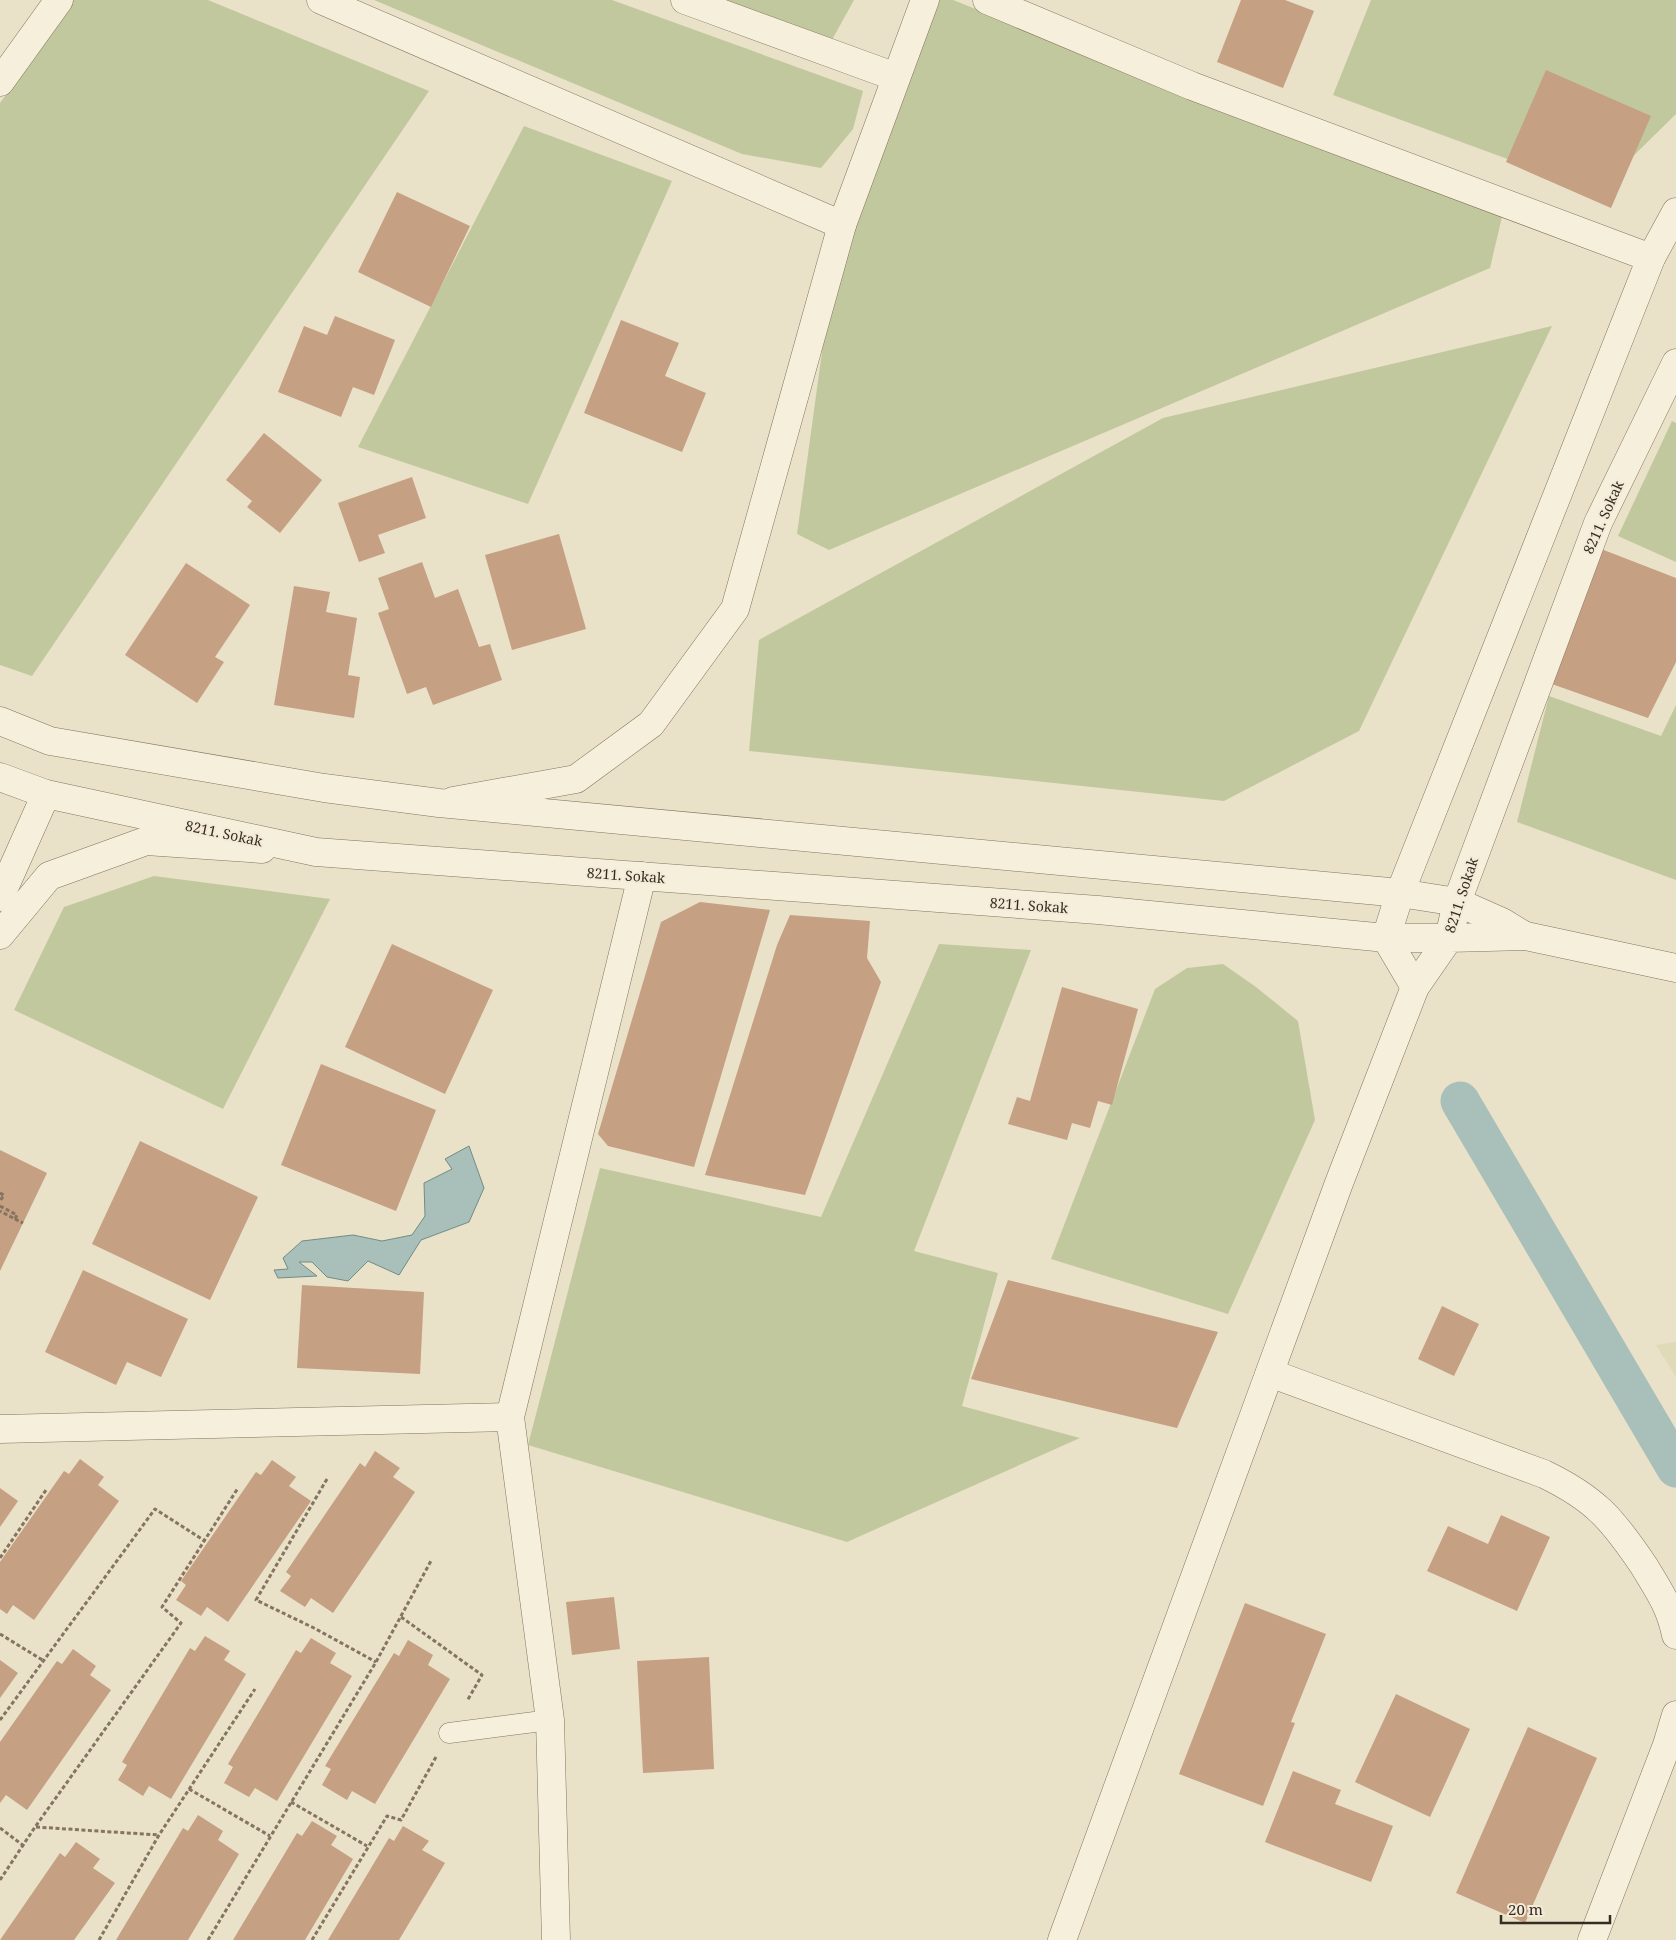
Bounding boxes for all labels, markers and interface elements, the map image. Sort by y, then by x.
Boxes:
street label: 8211. Sokak [1578,477,1628,557]
street label: 8211. Sokak [184,816,265,851]
street label: 8211. Sokak [1440,854,1482,935]
street label: 8211. Sokak [586,863,667,887]
street label: 8211. Sokak [989,893,1070,917]
scale bar [1501,1892,1610,1924]
text: 20 m [1508,1899,1543,1919]

